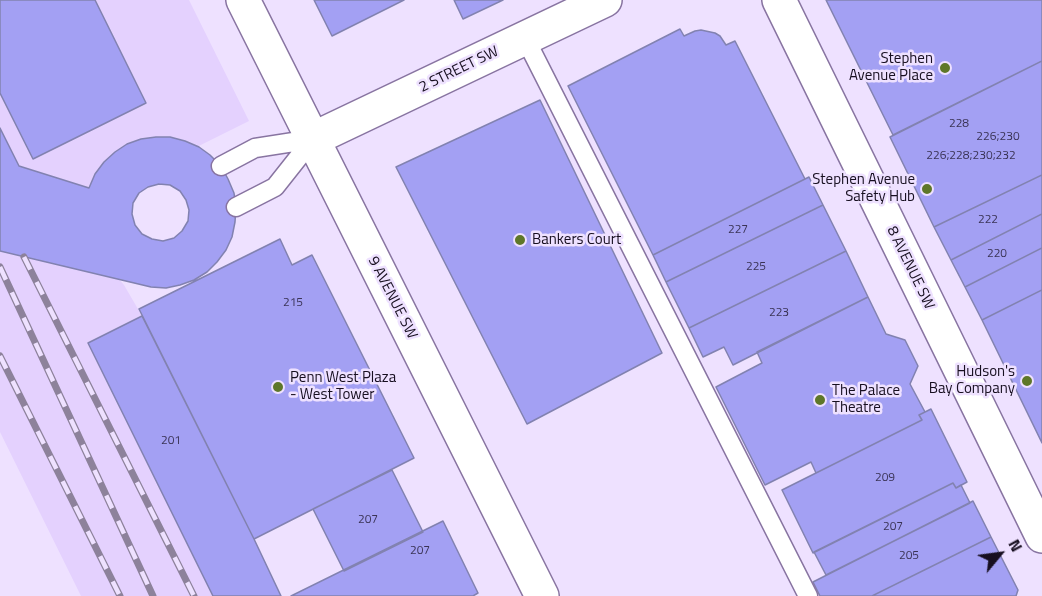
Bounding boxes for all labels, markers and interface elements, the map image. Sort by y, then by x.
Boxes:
street label: 2 STREET SW [416,43,502,97]
place label: Stephen Avenue Place [849,50,933,85]
marker: Stephen Avenue Place [938,61,952,75]
house number: 228 [949,117,969,131]
house number: 226;230 [976,130,1020,144]
house number: 226;228;230;232 [926,149,1016,163]
place label: Stephen Avenue Safety Hub [812,171,915,206]
marker: Stephen Avenue Safety Hub [920,182,934,196]
house number: 222 [978,213,998,227]
house number: 227 [728,223,748,237]
street label: 8 AVENUE SW [882,224,938,312]
place label: Bankers Court [532,231,621,249]
marker: Bankers Court [513,233,527,247]
house number: 220 [987,247,1007,261]
street label: 9 AVENUE SW [364,254,420,342]
house number: 225 [746,260,766,274]
house number: 215 [283,296,303,310]
house number: 223 [769,306,789,320]
place label: Hudson's Bay Company [929,363,1015,398]
place label: Penn West Plaza - West Tower [290,369,396,404]
marker: Hudson's Bay Company [1020,374,1034,388]
marker: Penn West Plaza - West Tower [271,380,285,394]
place label: The Palace Theatre [832,382,900,417]
marker: The Palace Theatre [813,393,827,407]
house number: 201 [161,434,181,448]
house number: 209 [875,471,895,485]
house number: 207 [358,513,378,527]
house number: 207 [883,520,903,534]
north arrow [970,524,1030,584]
text: N [1003,535,1029,556]
house number: 207 [410,544,430,558]
house number: 205 [899,549,919,563]

